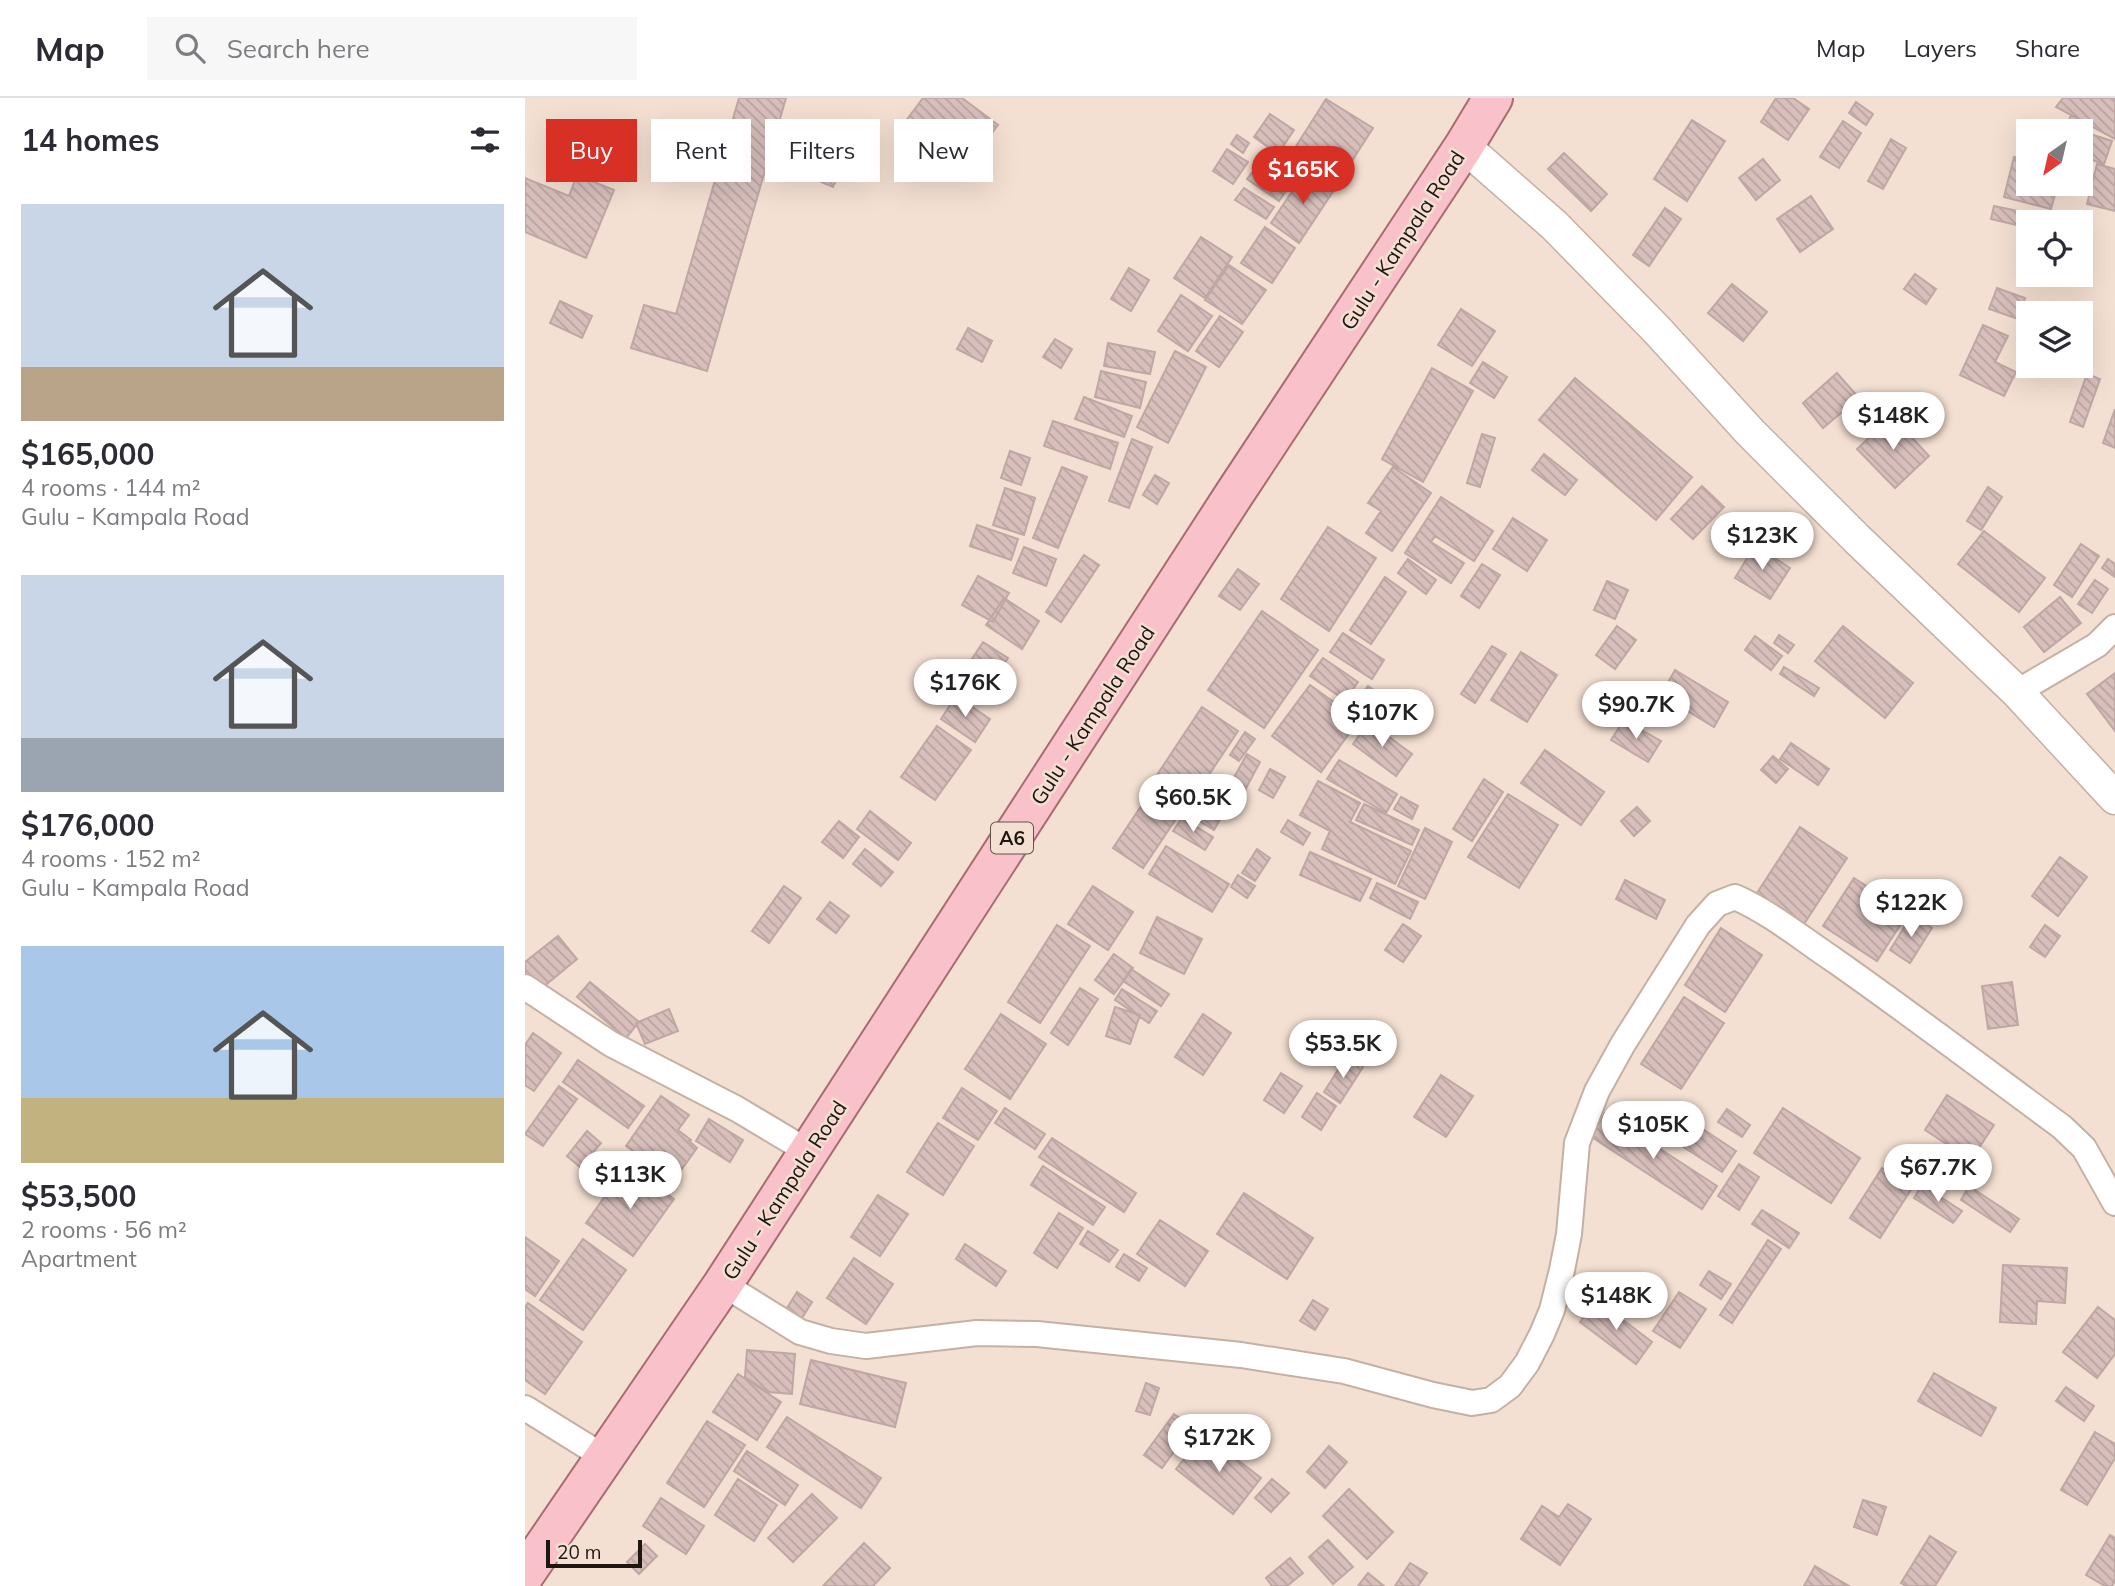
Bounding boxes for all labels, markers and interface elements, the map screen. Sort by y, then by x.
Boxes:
search box [147,17,637,80]
text: Map [35,28,105,69]
icon: search [171,29,209,67]
text: Search here [227,32,370,65]
text: Map [1816,33,1865,63]
text: Layers [1903,33,1977,63]
text: Share [2015,33,2080,63]
chip: Buy [546,119,637,182]
chip: Rent [651,119,751,182]
chip: Filters [765,119,880,182]
chip: New [894,119,993,182]
north arrow [2016,119,2093,196]
map controls [2016,119,2093,378]
text: 14 homes [21,121,160,159]
icon: filters [466,121,504,159]
street label: Gulu - Kampala Road [1334,145,1470,335]
pin: $165K [1254,146,1352,206]
text: $165K [1268,154,1338,183]
button: locate [2016,210,2093,287]
icon: home [200,250,326,376]
button: layers [2016,301,2093,378]
pin: $148K [1844,392,1942,452]
text: $148K [1858,400,1928,429]
text: $165,000 [21,435,154,473]
text: 4 rooms · 144 m² [21,473,201,502]
text: Gulu - Kampala Road [21,502,250,531]
pin: $123K [1713,512,1811,572]
text: $123K [1727,520,1797,549]
street label: Gulu - Kampala Road [1024,620,1160,810]
icon: home [200,621,326,747]
pin: $176K [916,660,1014,719]
text: $176K [930,667,1000,696]
pin: $90.7K [1579,682,1693,741]
text: $90.7K [1598,689,1674,718]
pin: $107K [1333,690,1431,749]
text: $107K [1347,697,1417,726]
pin: $60.5K [1136,774,1250,834]
text: $60.5K [1155,782,1231,811]
text: $176,000 [21,806,154,844]
road number: A6 [991,822,1033,853]
text: 4 rooms · 152 m² [21,844,201,873]
text: Gulu - Kampala Road [21,873,250,902]
pin: $122K [1862,880,1960,939]
text: $122K [1876,887,1946,916]
icon: home [200,992,326,1118]
pin: $53.5K [1286,1020,1400,1080]
text: $53.5K [1305,1028,1381,1057]
street label: Gulu - Kampala Road [716,1095,852,1285]
pin: $105K [1604,1102,1702,1161]
text: $105K [1618,1109,1688,1138]
pin: $67.7K [1881,1144,1995,1204]
pin: $113K [581,1152,679,1211]
text: $67.7K [1900,1152,1976,1181]
text: $113K [595,1159,665,1188]
text: $53,500 [21,1177,136,1215]
text: 2 rooms · 56 m² [21,1215,187,1244]
text: Apartment [21,1244,137,1273]
pin: $148K [1567,1272,1665,1332]
text: $148K [1581,1280,1651,1309]
pin: $172K [1170,1414,1268,1474]
text: $172K [1184,1422,1254,1451]
scale bar [546,1537,642,1569]
text: 20 m [557,1540,601,1564]

